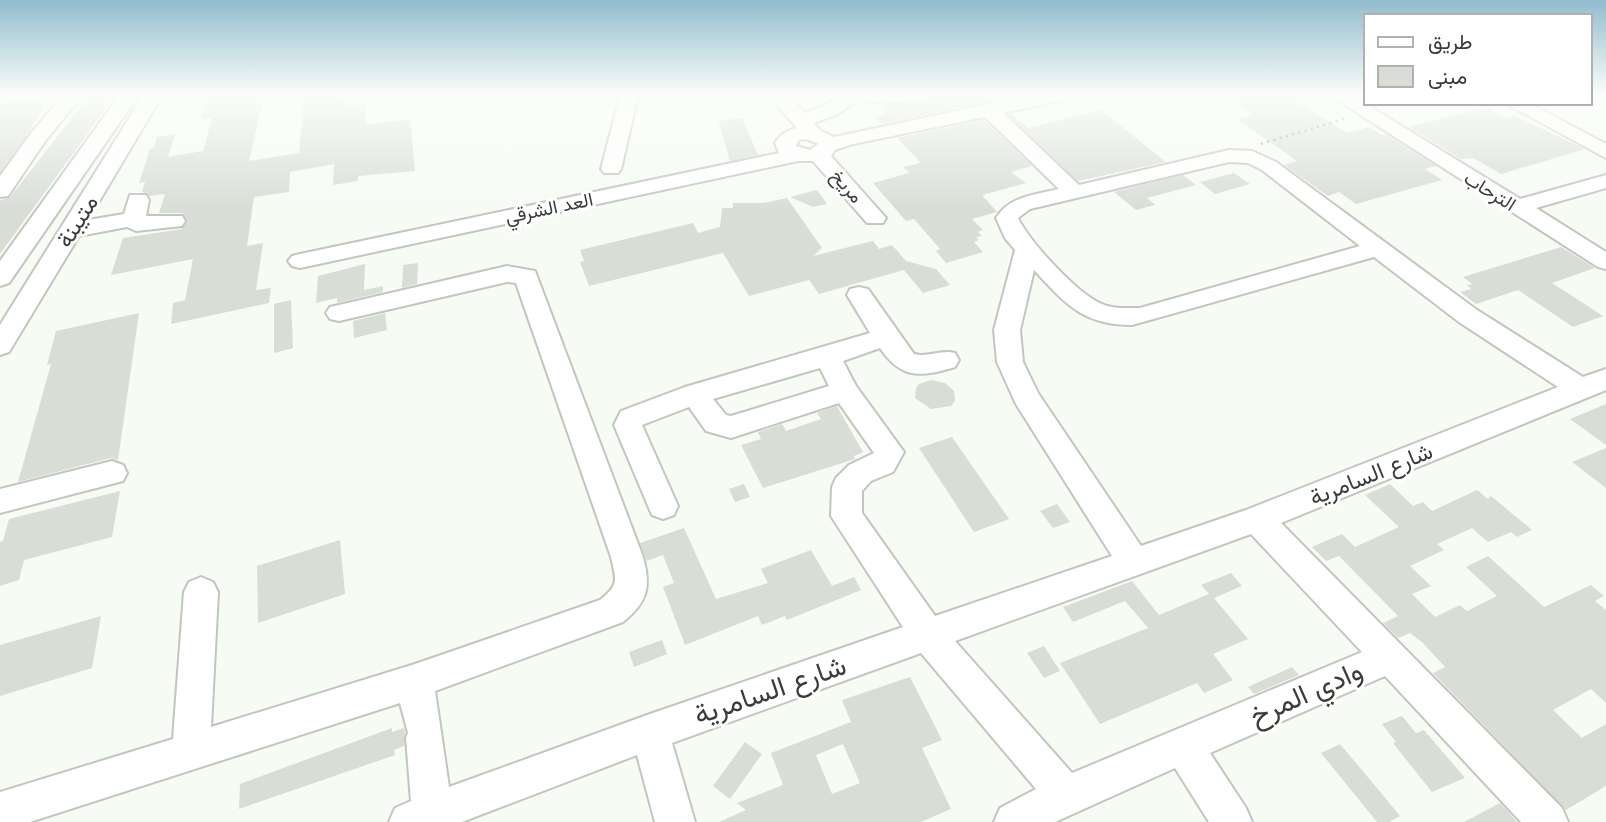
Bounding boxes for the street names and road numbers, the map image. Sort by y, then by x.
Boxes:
street label: مريخ [825,165,867,209]
street label: الترحاب [1460,167,1520,216]
street label: العد الشرقي [503,188,596,232]
street label: متيبنة [51,190,103,252]
street label: شارع السامرية [1306,438,1437,513]
street label: شارع السامرية [690,650,851,733]
street label: وادي المرخ [1245,654,1370,738]

